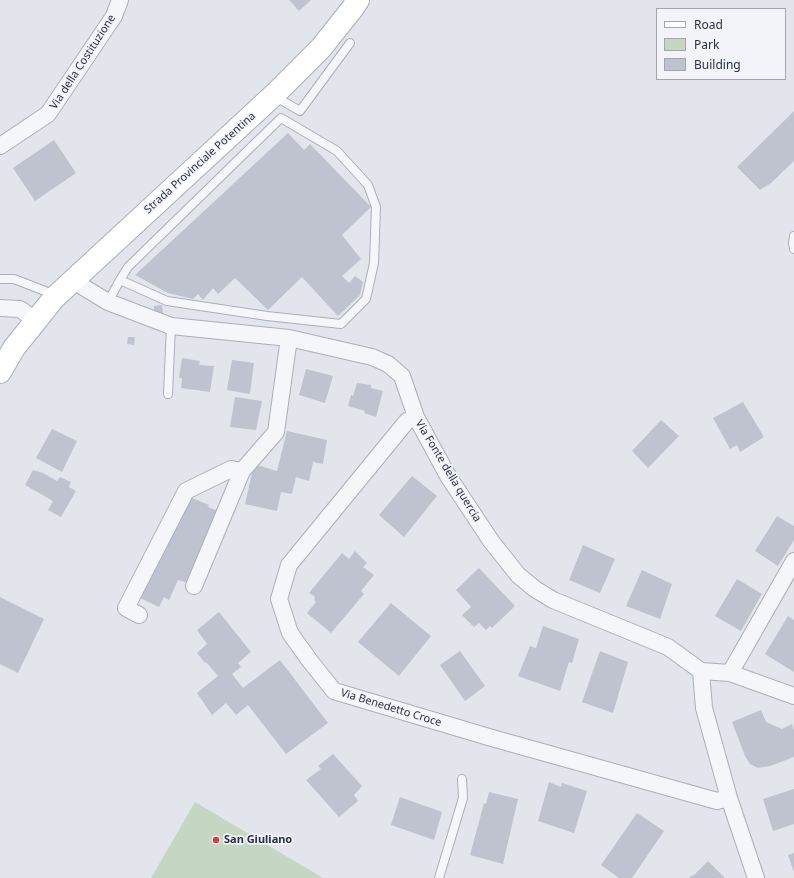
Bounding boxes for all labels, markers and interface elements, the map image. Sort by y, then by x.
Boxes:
legend [656,8,786,80]
street label: Via della Costituzione [47,12,119,112]
text: Road [694,16,723,33]
text: Park [694,36,719,53]
text: Building [694,56,741,73]
street label: Strada Provinciale Potentina [142,110,258,216]
street label: Via Fonte della quercia [412,418,484,524]
street label: Via Benedetto Croce [339,686,443,730]
place label: San Giuliano [224,833,292,847]
marker: San Giuliano [211,835,221,845]

